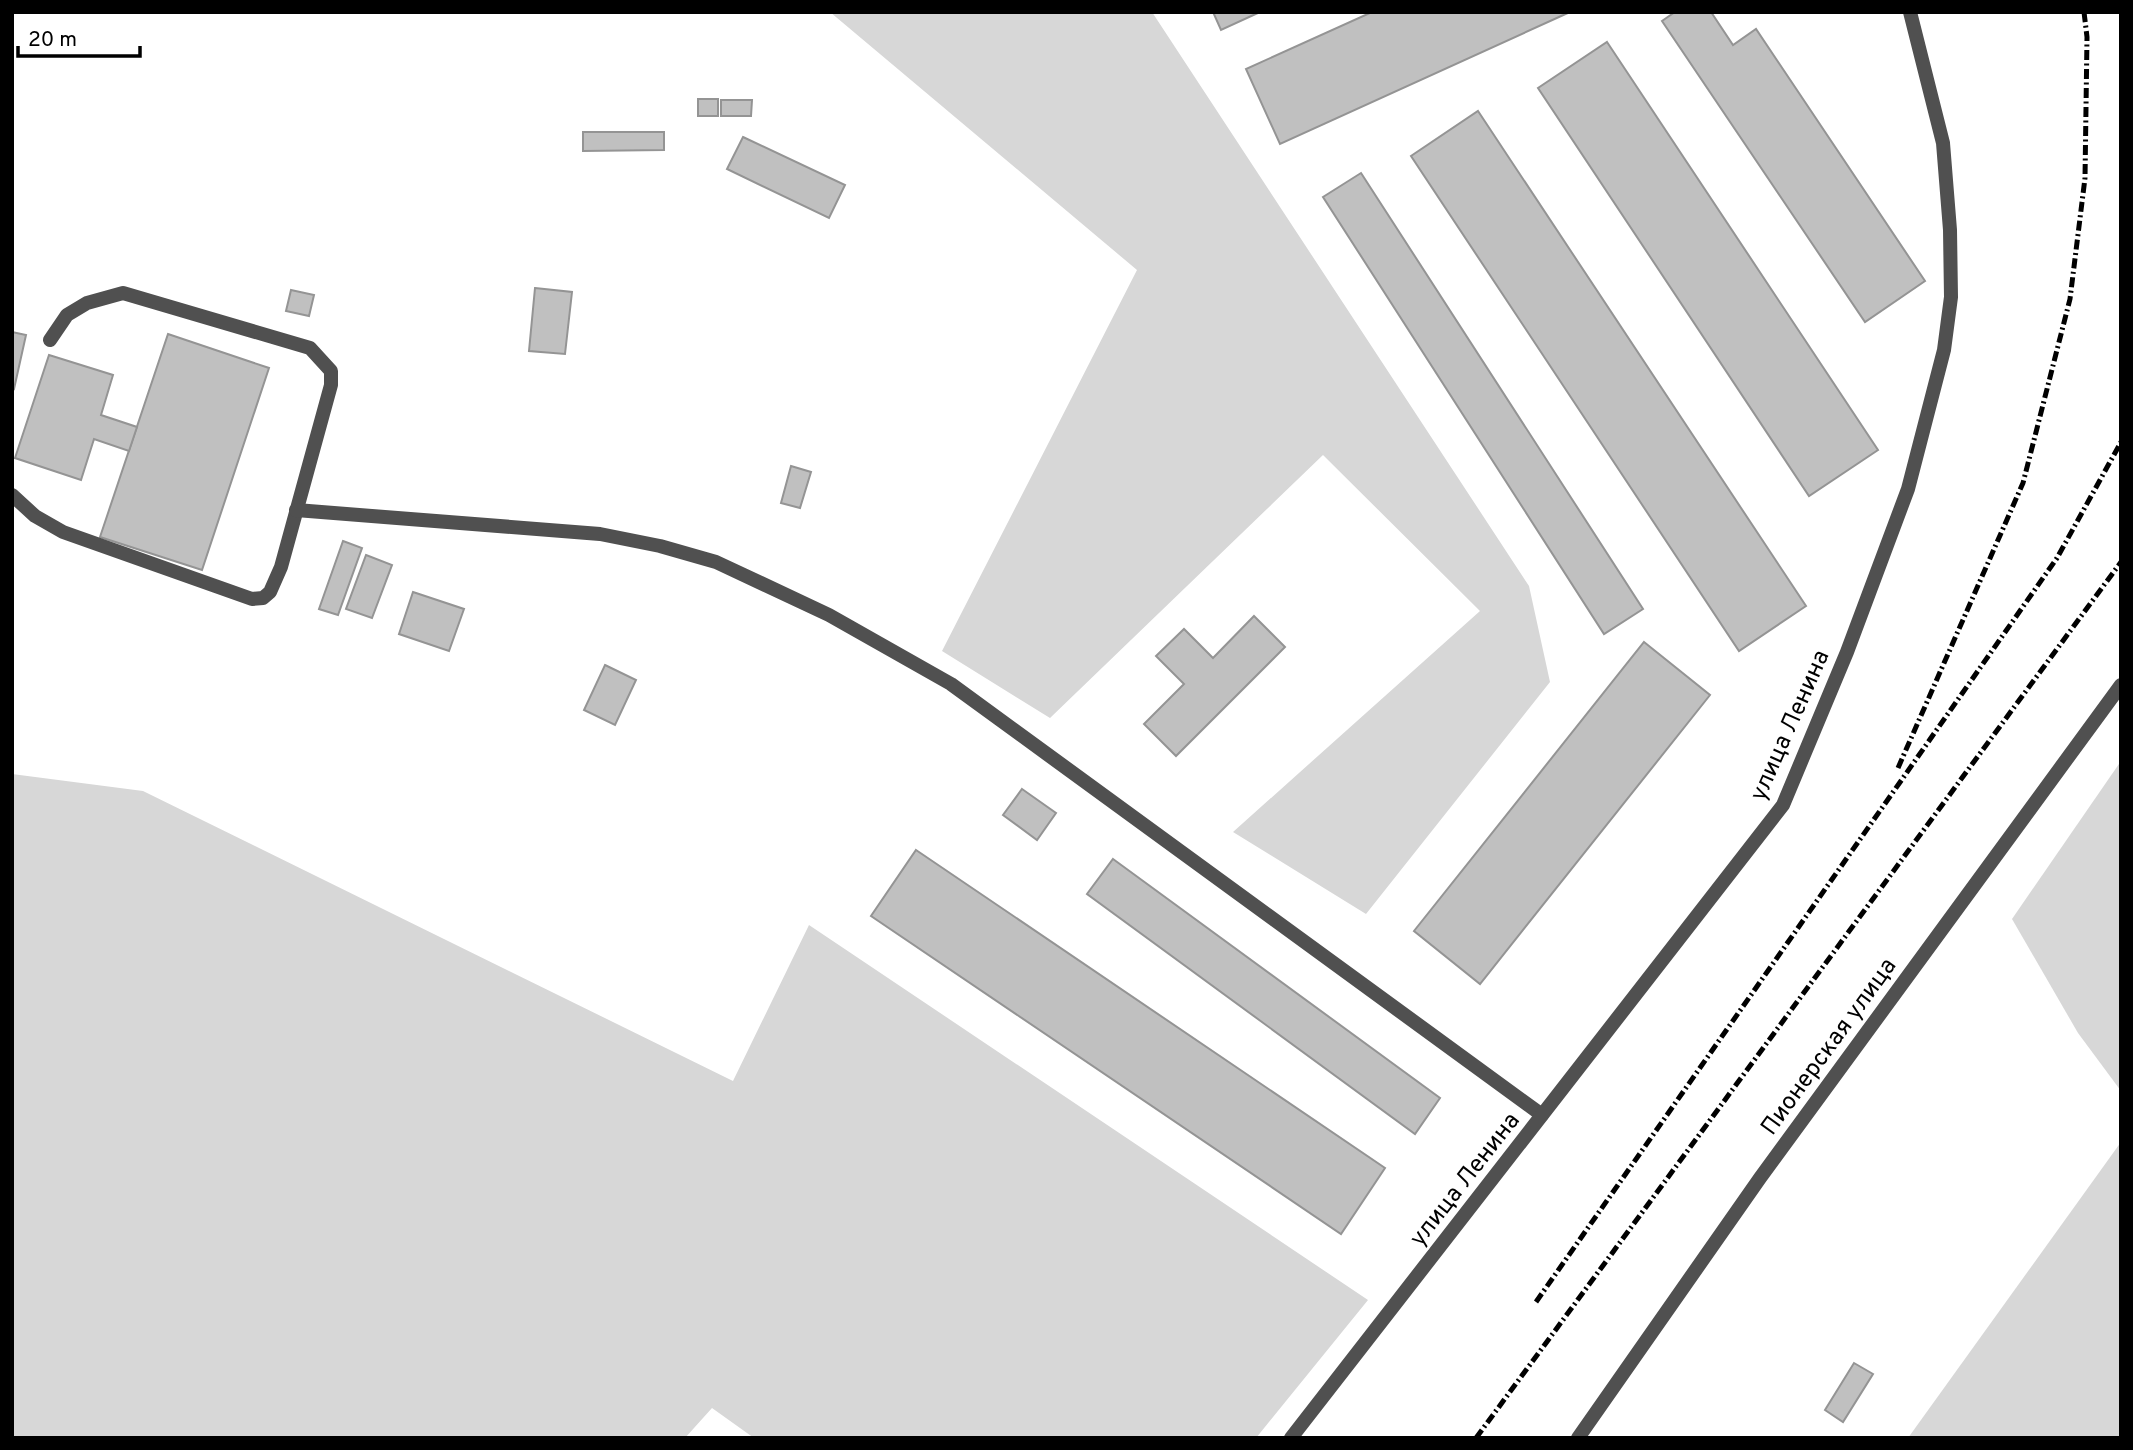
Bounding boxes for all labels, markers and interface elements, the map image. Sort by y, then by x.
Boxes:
scale bar [18,14,140,58]
text: 20 m [28,27,77,54]
street label: улица Ленина [1744,646,1837,806]
street label: Пионерская улица [1755,953,1904,1142]
street label: улица Ленина [1404,1107,1527,1253]

